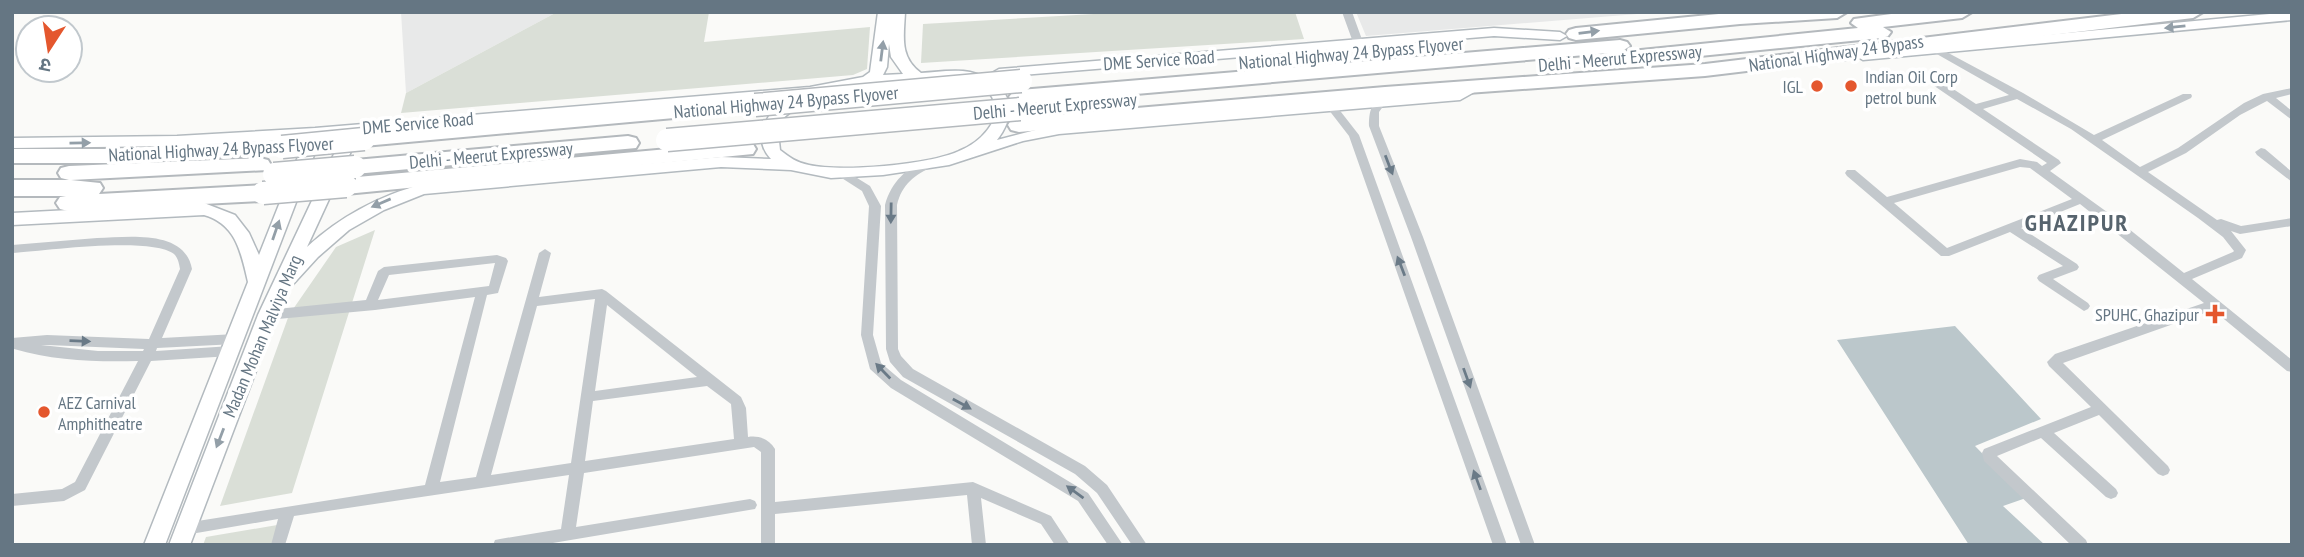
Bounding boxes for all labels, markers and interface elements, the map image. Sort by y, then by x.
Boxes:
north arrow [14,14,84,84]
one-way arrow [2164,22,2186,33]
one-way arrow [1578,27,1600,38]
street label: National Highway 24 Bypass [1747,29,1925,77]
street label: National Highway 24 Bypass Flyover [1238,32,1464,74]
street label: Delhi - Meerut Expressway [1537,39,1703,77]
one-way arrow [876,40,887,62]
street label: DME Service Road [1103,45,1215,75]
text: उ [37,53,53,79]
place label: Indian Oil Corp petrol bunk [1865,65,1958,109]
place label: IGL [1782,75,1804,98]
marker: IGL [1809,78,1825,94]
marker: Indian Oil Corp petrol bunk [1843,78,1859,94]
street label: National Highway 24 Bypass Flyover [673,81,899,123]
street label: Delhi - Meerut Expressway [972,87,1138,125]
street label: DME Service Road [361,107,475,139]
street label: National Highway 24 Bypass Flyover [108,132,334,166]
street label: Delhi - Meerut Expressway [408,136,574,174]
one-way arrow [70,137,92,149]
one-way arrow [1383,154,1394,175]
one-way arrow [370,198,391,209]
one-way arrow [885,202,897,224]
district label: GHAZIPUR [2025,207,2129,238]
one-way arrow [271,220,282,241]
street label: Madan Mohan Malviya Marg [217,251,307,421]
one-way arrow [1395,256,1406,277]
place label: SPUHC, Ghazipur [2095,303,2199,326]
marker: SPUHC, Ghazipur [2205,304,2225,324]
one-way arrow [70,335,92,346]
one-way arrow [875,362,891,380]
one-way arrow [1462,368,1473,389]
place label: AEZ Carnival Amphitheatre [58,391,143,435]
one-way arrow [952,398,971,410]
marker: AEZ Carnival Amphitheatre [36,404,52,420]
one-way arrow [214,428,225,449]
one-way arrow [1471,470,1482,491]
one-way arrow [1066,485,1084,499]

